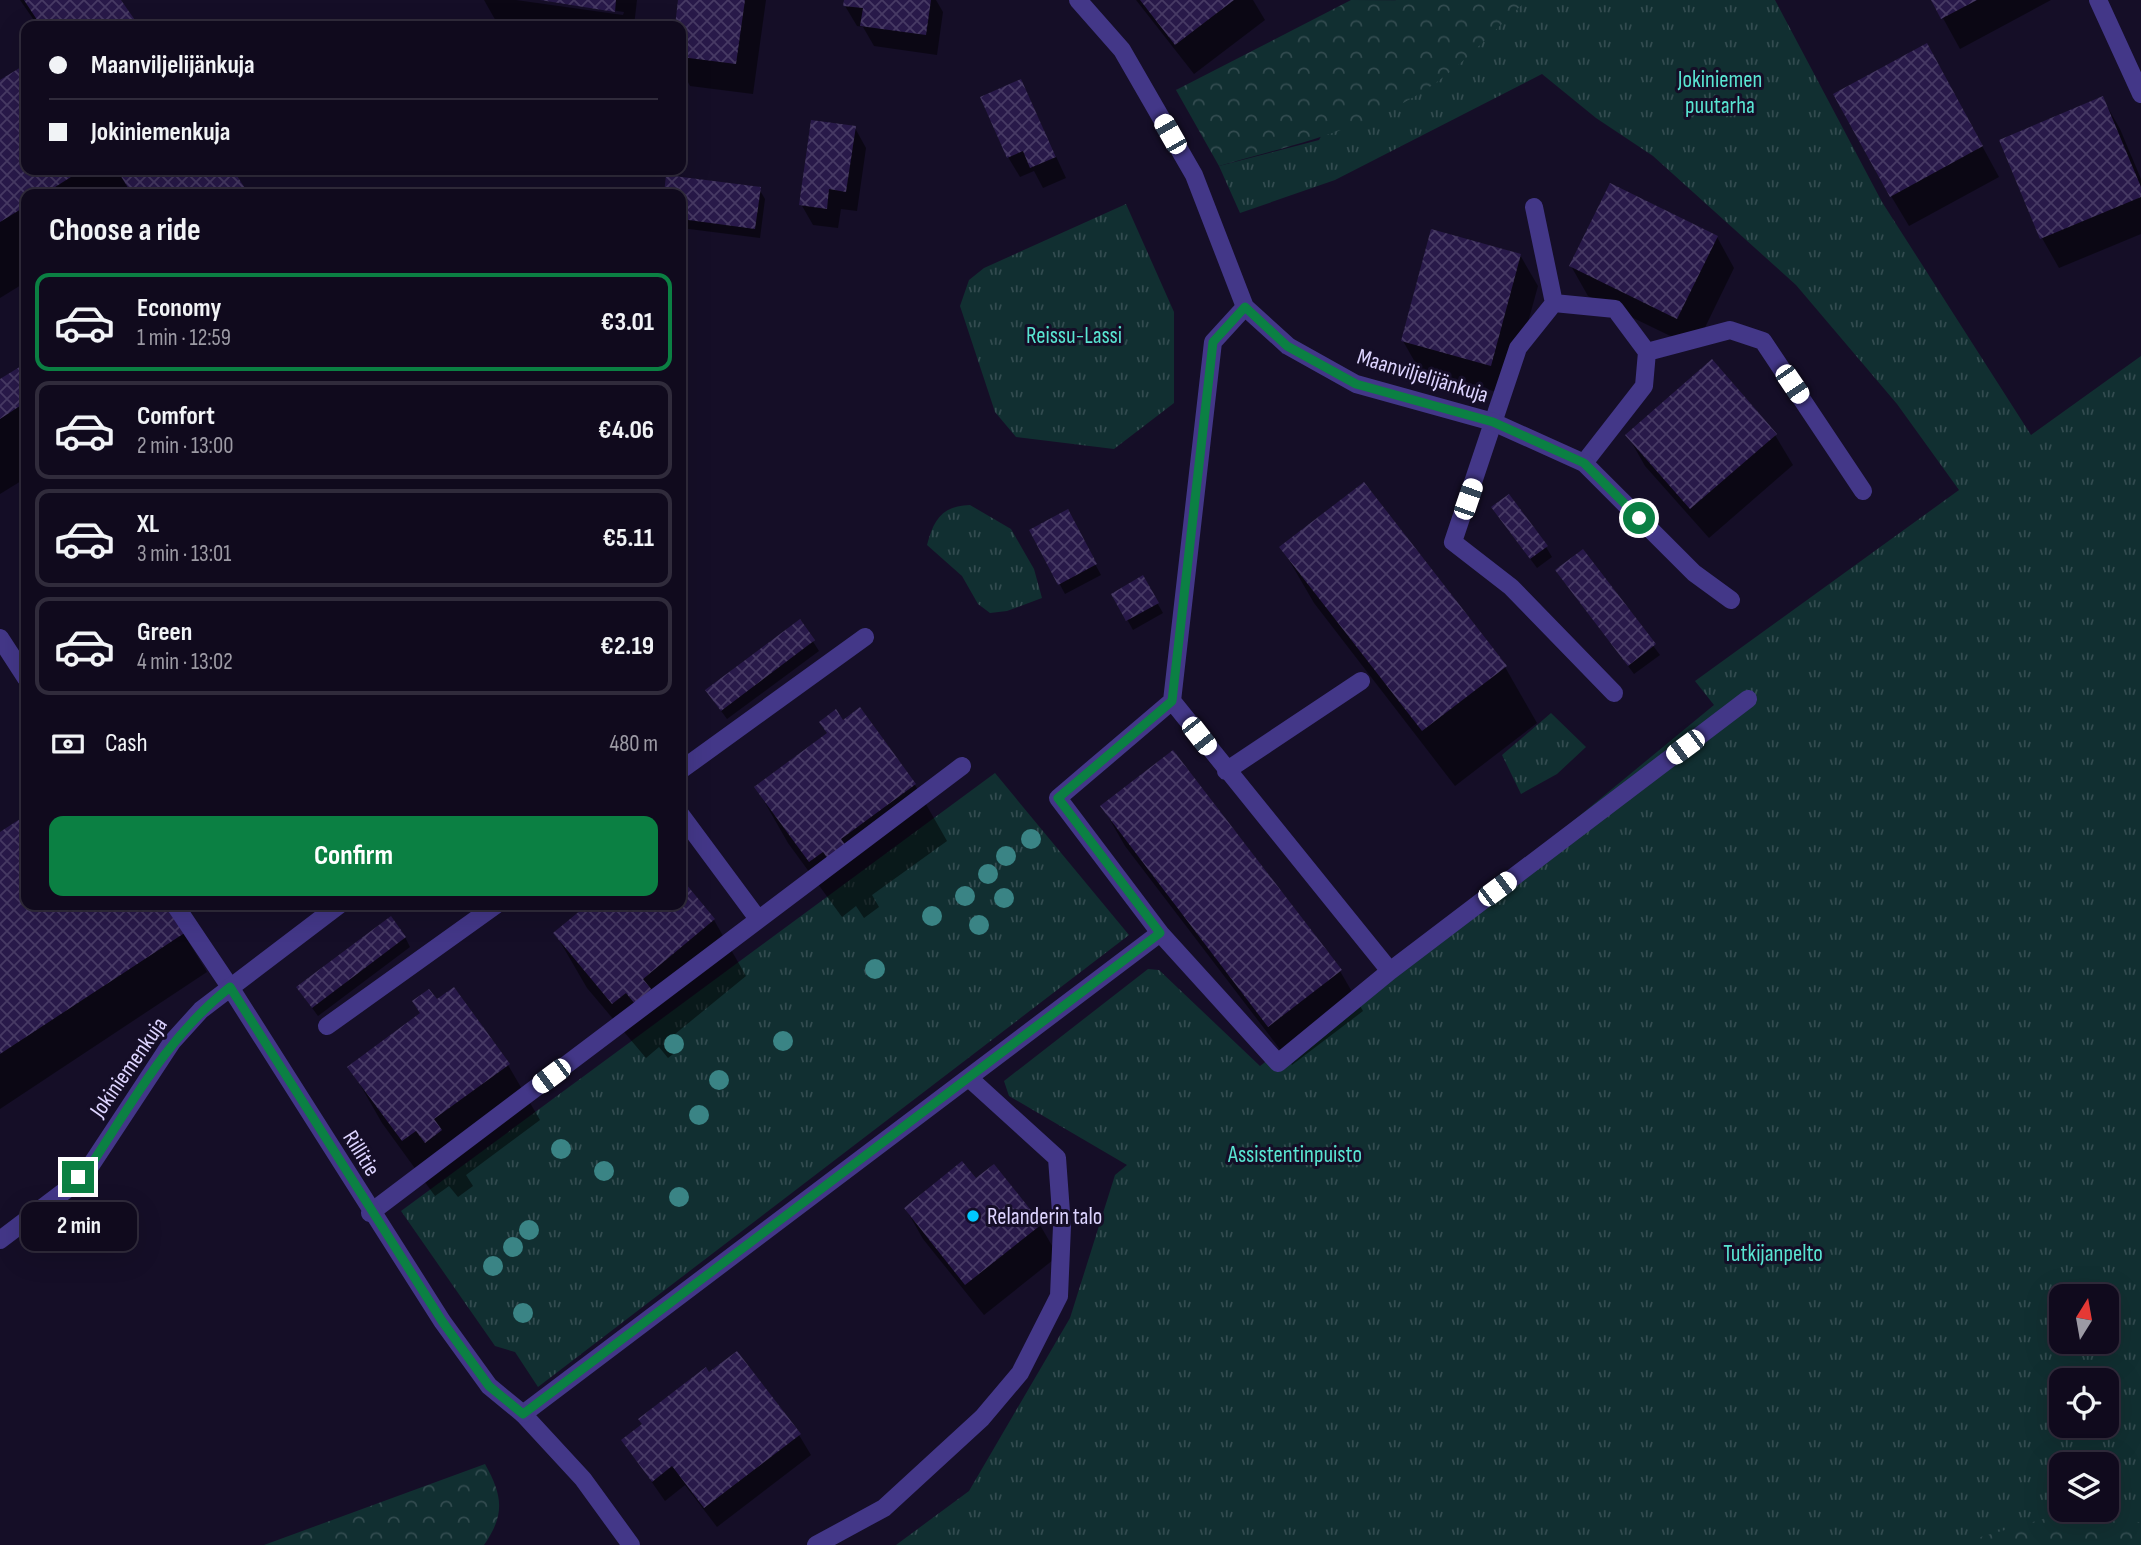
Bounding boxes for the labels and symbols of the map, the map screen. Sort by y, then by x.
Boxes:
park label: Jokiniemen puutarha [1677,66,1762,120]
car [1151,111,1190,157]
park label: Reissu-Lassi [1026,322,1122,350]
street label: Maanviljelijänkuja [1354,343,1492,409]
car [1772,361,1813,407]
car [1452,476,1485,522]
route start [1623,502,1655,534]
car [1178,713,1221,759]
car [1662,726,1709,768]
car [1474,868,1521,910]
street label: Jokiniemenkuja [84,1012,174,1124]
car [528,1055,575,1097]
street label: Rillitie [336,1125,386,1182]
park label: Assistentinpuisto [1227,1141,1362,1169]
route end [62,1161,94,1193]
callout: 2 min [20,1202,136,1250]
place label: Relanderin talo [987,1203,1102,1231]
marker: Relanderin talo [965,1208,981,1224]
park label: Tutkijanpelto [1723,1240,1823,1268]
north arrow [2049,1284,2119,1354]

